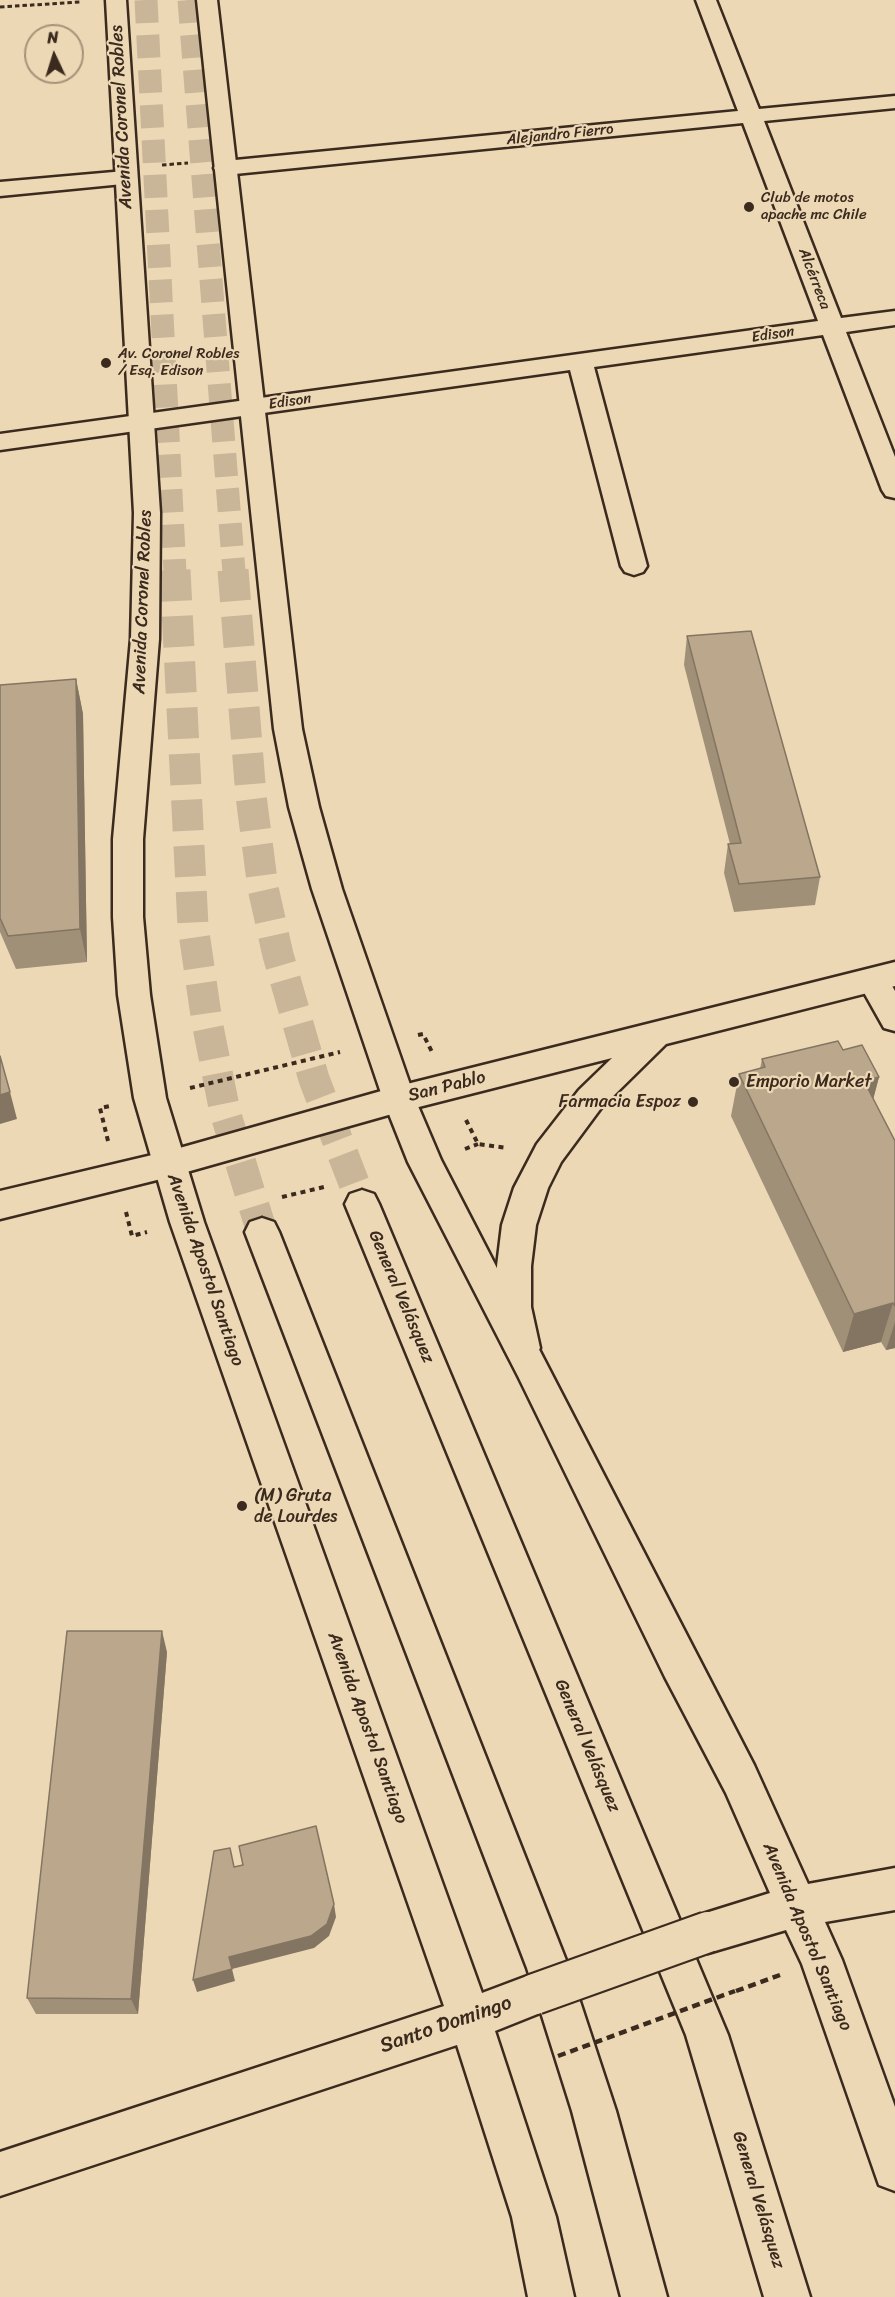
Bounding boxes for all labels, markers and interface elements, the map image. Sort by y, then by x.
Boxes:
text: N [46,23,59,52]
north arrow [24,24,84,84]
street label: Avenida Coronel Robles [106,25,138,209]
street label: Alejandro Fierro [506,120,614,150]
place label: Club de motos apache mc Chile [761,189,867,224]
marker: Club de motos apache mc Chile [742,200,756,214]
street label: Alcérreca [794,246,834,312]
street label: Edison [750,323,796,347]
place label: Av. Coronel Robles / Esq. Edison [118,345,239,380]
marker: Av. Coronel Robles / Esq. Edison [99,356,113,370]
street label: Edison [267,390,313,414]
street label: Avenida Coronel Robles [129,510,157,694]
street label: San Pablo [406,1067,488,1107]
place label: Emporio Market [746,1071,872,1093]
marker: Emporio Market [727,1075,741,1089]
place label: Farmacia Espoz [559,1091,681,1113]
marker: Farmacia Espoz [686,1095,700,1109]
street label: Avenida Apostol Santiago [162,1171,248,1369]
street label: General Velásquez [363,1227,439,1367]
place label: (M) Gruta de Lourdes [254,1485,337,1528]
marker: (M) Gruta de Lourdes [235,1499,249,1513]
street label: Avenida Apostol Santiago [322,1629,412,1827]
street label: General Velásquez [549,1676,625,1816]
street label: Avenida Apostol Santiago [758,1840,856,2034]
street label: Santo Domingo [377,1991,515,2059]
street label: General Velásquez [727,2129,789,2271]

